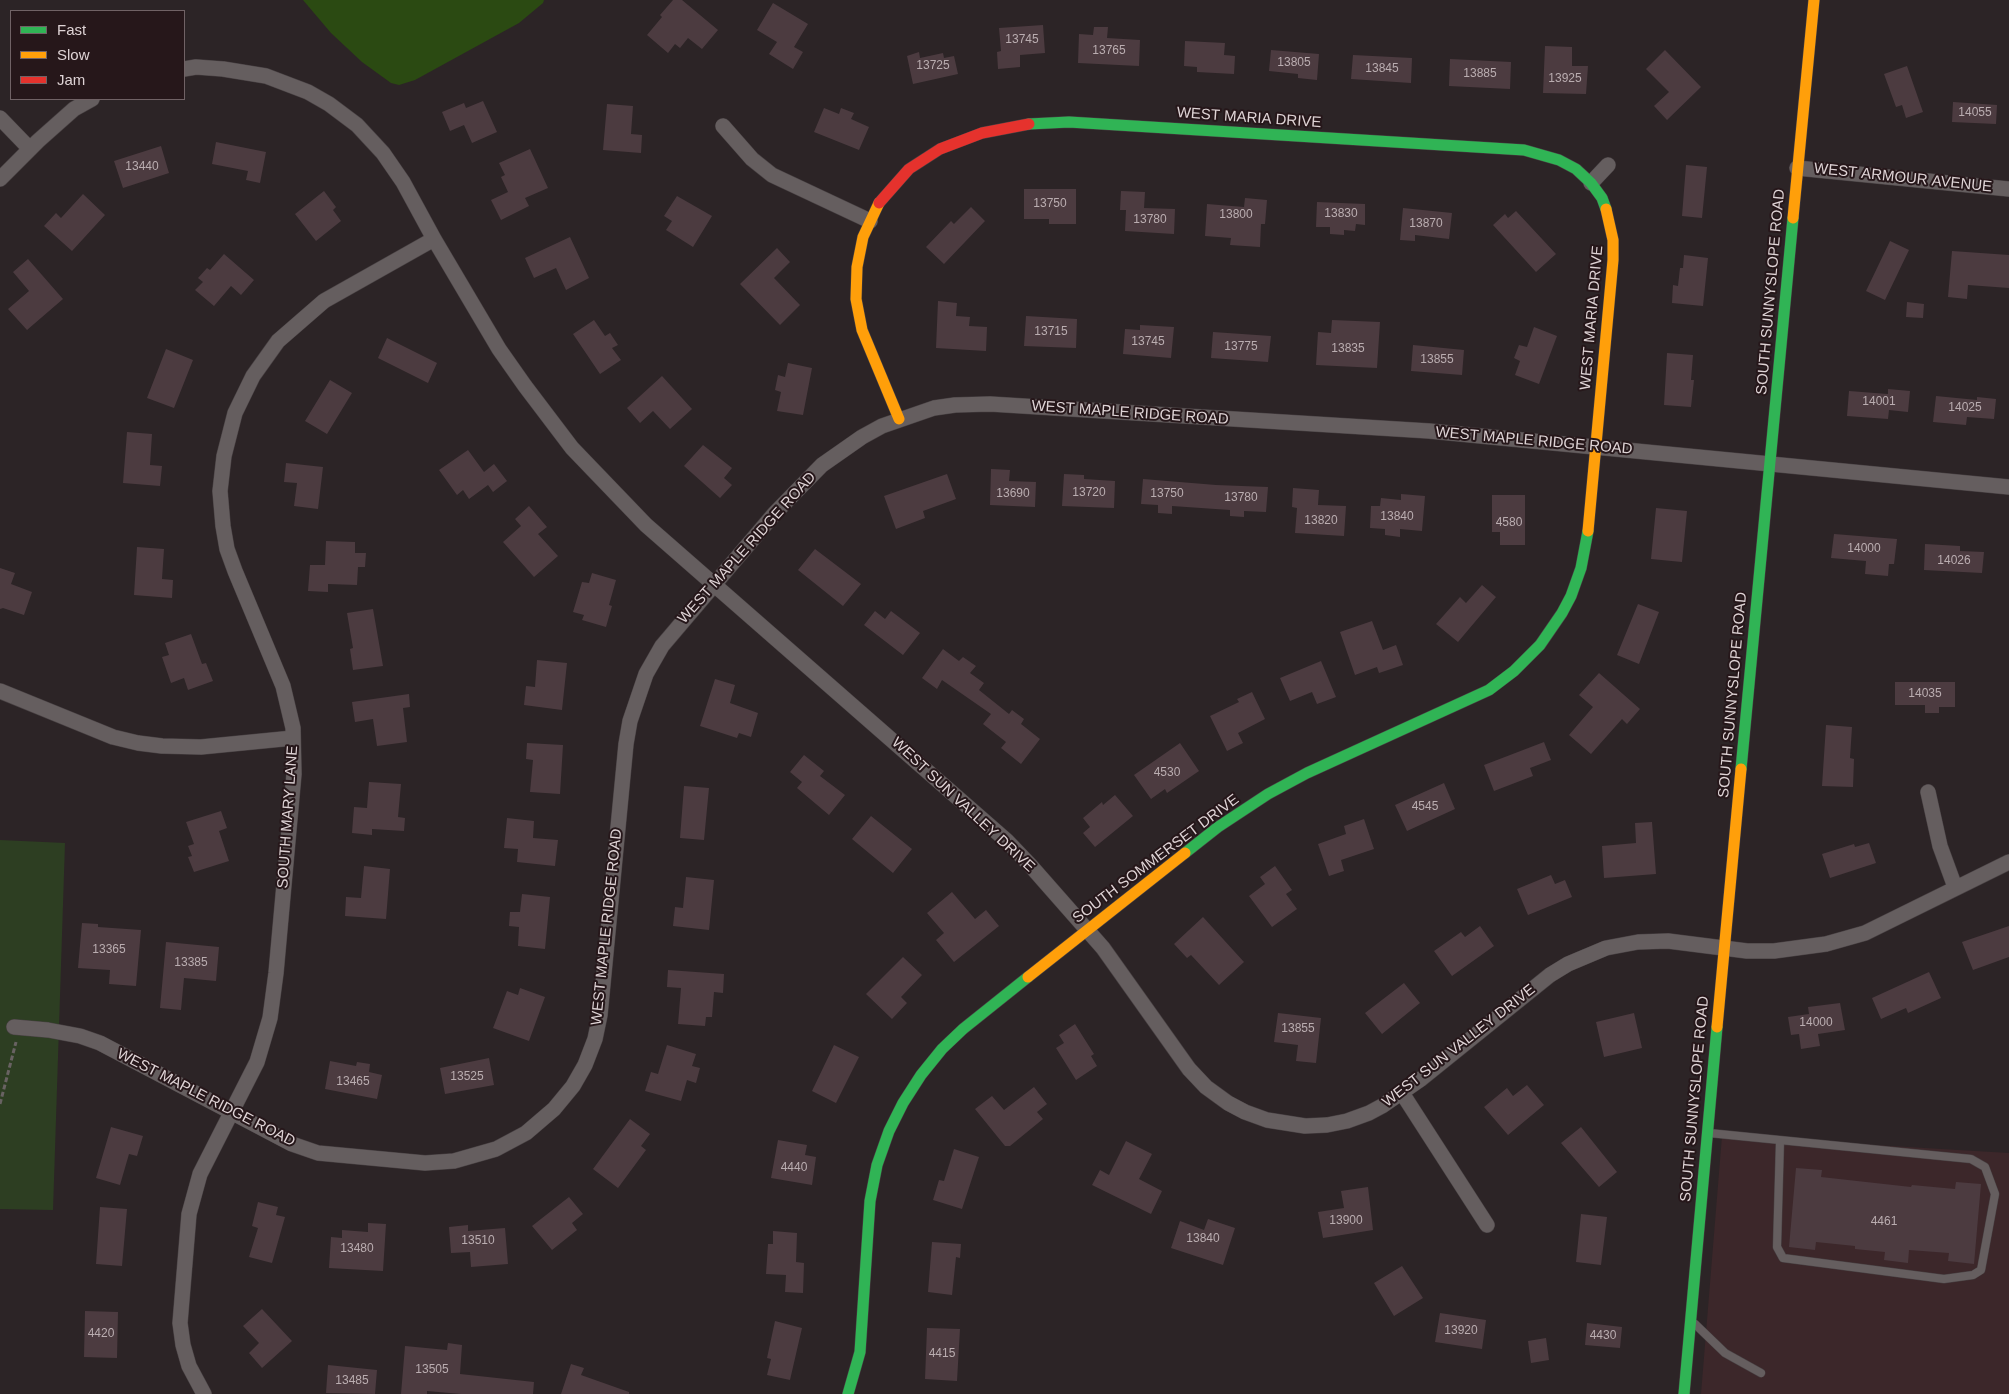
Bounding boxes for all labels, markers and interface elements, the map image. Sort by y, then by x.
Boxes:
legend [10,10,185,100]
text: Fast [57,21,86,38]
house number: 13745 [1005,33,1039,47]
house number: 13765 [1092,44,1126,58]
text: Slow [57,46,90,63]
house number: 13805 [1277,56,1311,70]
house number: 13725 [916,59,950,73]
house number: 13845 [1365,62,1399,76]
house number: 13885 [1463,67,1497,81]
text: Jam [57,71,85,88]
house number: 13925 [1548,72,1582,86]
street label: WEST MARIA DRIVE [1176,104,1322,132]
house number: 14055 [1958,106,1992,120]
house number: 13440 [125,160,159,174]
street label: WEST ARMOUR AVENUE [1813,160,1993,196]
street label: SOUTH SUNNYSLOPE ROAD [1753,188,1789,396]
house number: 13750 [1033,197,1067,211]
house number: 13830 [1324,207,1358,221]
house number: 13800 [1219,208,1253,222]
house number: 13780 [1133,213,1167,227]
house number: 13870 [1409,217,1443,231]
street label: WEST MARIA DRIVE [1577,245,1607,391]
house number: 13715 [1034,325,1068,339]
house number: 13745 [1131,335,1165,349]
house number: 13775 [1224,340,1258,354]
house number: 13835 [1331,342,1365,356]
house number: 13855 [1420,353,1454,367]
house number: 14001 [1862,395,1896,409]
street label: WEST MAPLE RIDGE ROAD [1031,397,1229,429]
house number: 14025 [1948,401,1982,415]
street label: WEST MAPLE RIDGE ROAD [1435,423,1633,459]
street label: WEST MAPLE RIDGE ROAD [674,469,820,627]
house number: 13720 [1072,486,1106,500]
house number: 13690 [996,487,1030,501]
house number: 13750 [1150,487,1184,501]
house number: 13780 [1224,491,1258,505]
house number: 13840 [1380,510,1414,524]
house number: 13820 [1304,514,1338,528]
house number: 4580 [1496,516,1522,530]
house number: 14000 [1847,542,1881,556]
house number: 14026 [1937,554,1971,568]
street label: SOUTH SUNNYSLOPE ROAD [1715,591,1751,799]
house number: 14035 [1908,687,1942,701]
street label: WEST SUN VALLEY DRIVE [888,734,1038,876]
street label: SOUTH MARY LANE [274,745,302,889]
house number: 4530 [1154,766,1180,780]
street label: SOUTH SOMMERSET DRIVE [1069,791,1243,927]
house number: 4545 [1412,800,1438,814]
street label: WEST MAPLE RIDGE ROAD [588,828,626,1026]
house number: 13365 [92,943,126,957]
house number: 13385 [174,956,208,970]
street label: WEST SUN VALLEY DRIVE [1379,981,1539,1111]
street label: SOUTH SUNNYSLOPE ROAD [1677,995,1713,1203]
house number: 14000 [1799,1016,1833,1030]
house number: 13855 [1281,1022,1315,1036]
street label: WEST MAPLE RIDGE ROAD [114,1045,298,1151]
house number: 13525 [450,1070,484,1084]
house number: 13465 [336,1075,370,1089]
house number: 4440 [781,1161,807,1175]
house number: 13900 [1329,1214,1363,1228]
house number: 4461 [1871,1215,1897,1229]
house number: 13840 [1186,1232,1220,1246]
house number: 13510 [461,1234,495,1248]
house number: 13480 [340,1242,374,1256]
house number: 13920 [1444,1324,1478,1338]
house number: 4420 [88,1327,114,1341]
house number: 4430 [1590,1329,1616,1343]
house number: 4415 [929,1347,955,1361]
house number: 13505 [415,1363,449,1377]
house number: 13485 [335,1374,369,1388]

